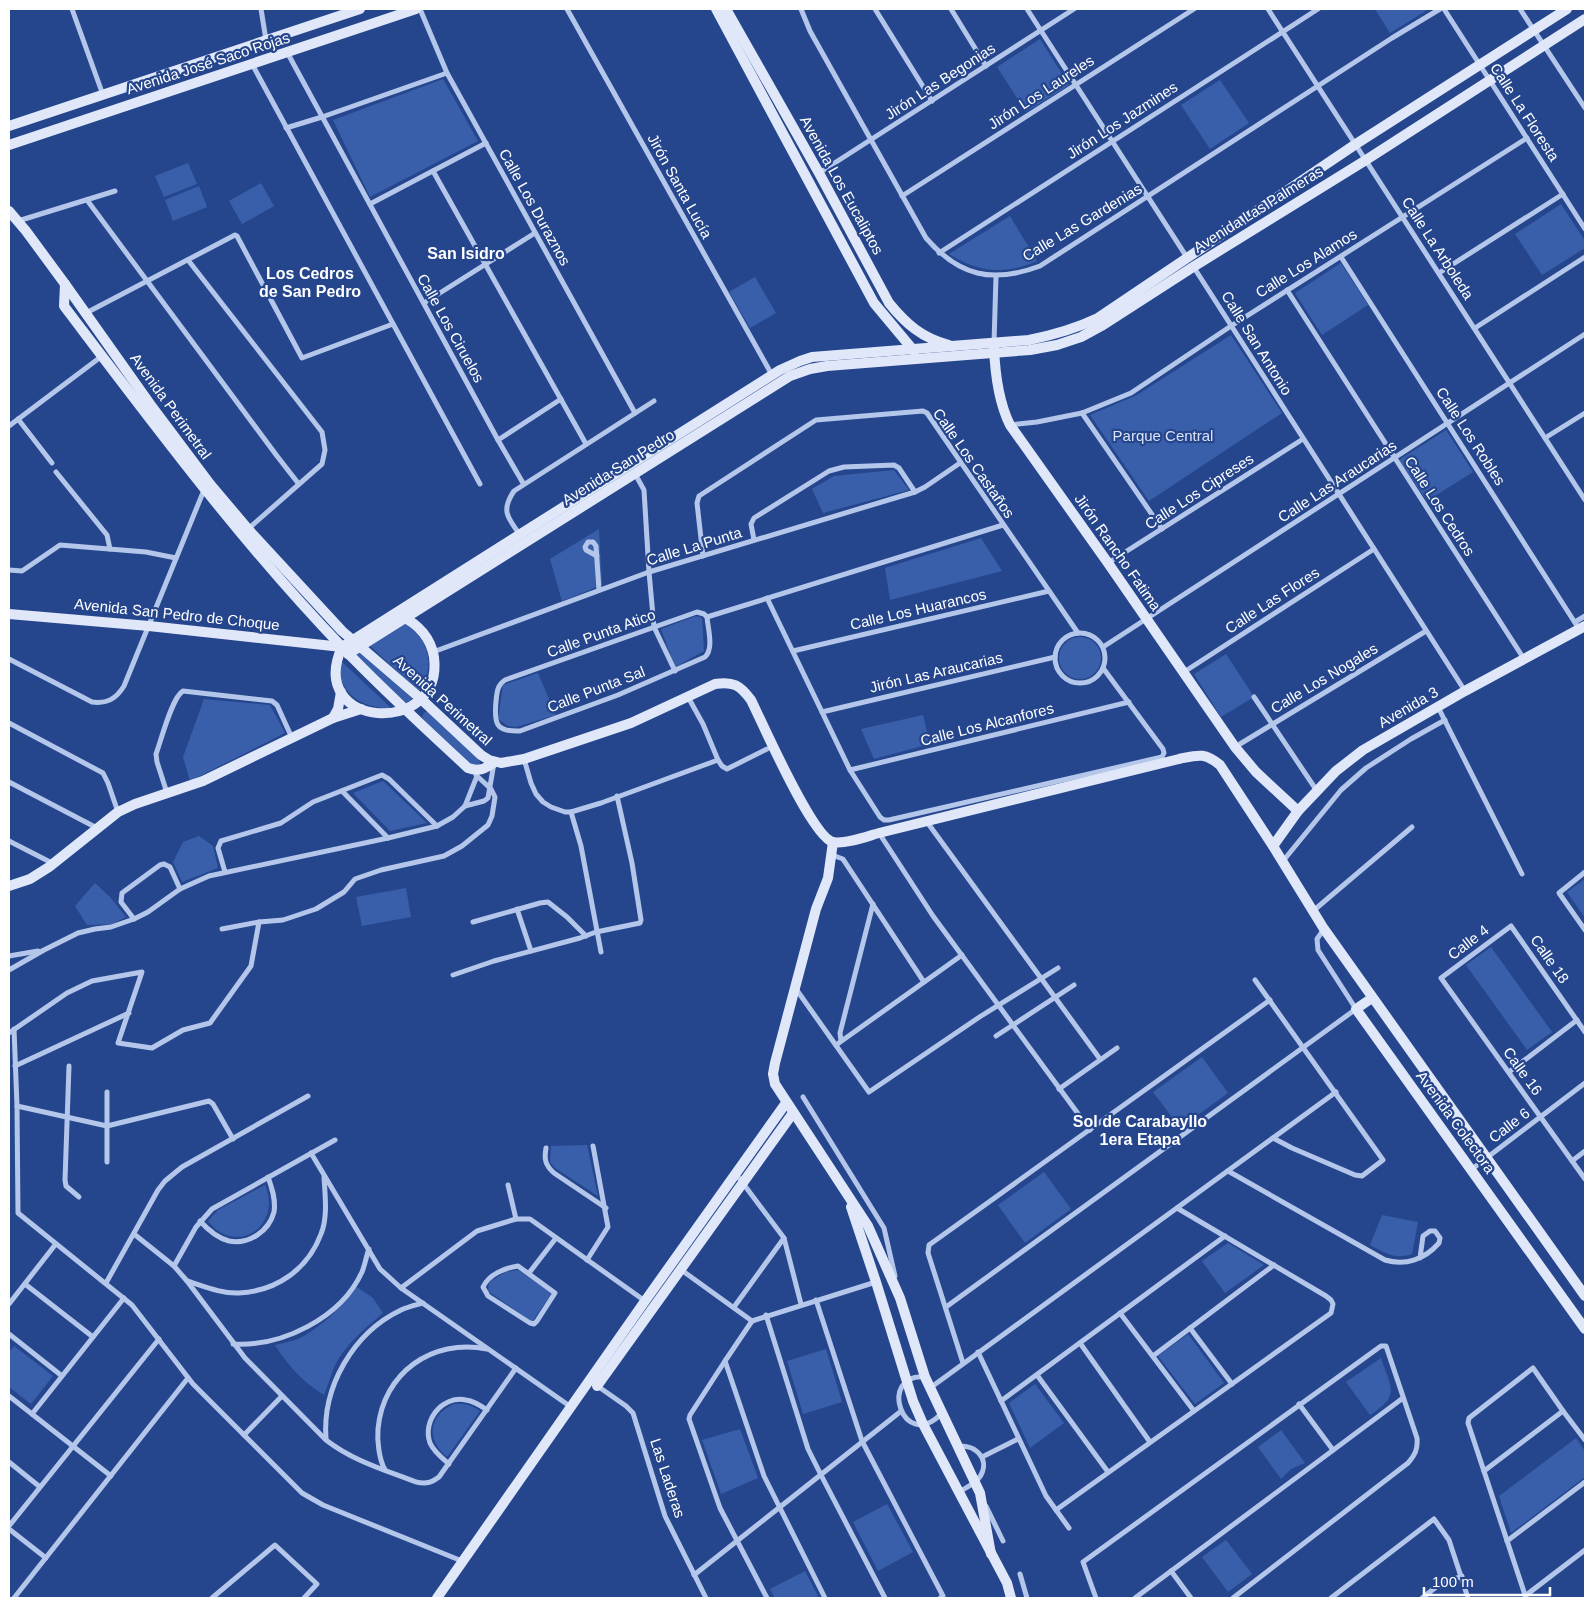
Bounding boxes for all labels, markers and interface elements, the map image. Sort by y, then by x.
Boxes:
street label: Avenida José Saco Rojas [124,29,292,97]
street label: Jirón Las Begonias [882,39,998,123]
street label: Jirón Los Laureles [985,51,1097,133]
street label: Calle La Floresta [1487,60,1563,165]
street label: Jirón Los Jazmines [1064,78,1180,162]
street label: Avenida Los Eucaliptos [797,113,887,257]
street label: Jirón Santa Lucía [644,131,716,242]
street label: Calle Los Duraznos [496,146,574,268]
street label: Avenida Las Palmeras [1190,162,1326,256]
street label: Calle Las Gardenias [1019,180,1145,264]
street label: Calle La Arboleda [1399,194,1478,303]
street label: Calle Los Alamos [1252,225,1360,301]
district label: San Isidro [427,245,505,262]
district label: Los Cedros de San Pedro [259,265,361,300]
street label: Calle Los Ciruelos [414,271,488,385]
street label: Calle San Antonio [1218,288,1296,398]
street label: Avenida Perimetral [127,350,215,462]
street label: Calle Los Robles [1433,384,1509,488]
street label: Calle Los Castaños [930,405,1018,521]
street label: Avenida San Pedro [559,426,677,508]
park label: Parque Central [1113,427,1213,444]
street label: Calle Las Araucarias [1275,436,1399,526]
street label: Calle Los Cipreses [1142,450,1256,532]
street label: Calle Los Cedros [1402,453,1478,559]
street label: Jirón Rancho Fatima [1071,490,1165,614]
street label: Calle La Punta [644,523,744,569]
street label: Calle Las Flores [1222,563,1322,637]
street label: Calle Los Huarancos [848,585,988,633]
street label: Avenida San Pedro de Choque [73,595,281,633]
street label: Calle Punta Atico [544,605,658,661]
street label: Calle Los Nogales [1267,639,1381,717]
street label: Jirón Las Araucarias [868,648,1004,696]
street label: Avenida Perimetral [390,651,496,749]
street label: Calle Punta Sal [545,663,647,715]
street label: Avenida 3 [1375,683,1441,731]
street label: Calle Los Alcanfores [919,699,1055,749]
street label: Calle 4 [1444,921,1492,963]
street label: Calle 18 [1527,932,1573,986]
street label: Calle 16 [1500,1044,1546,1098]
street label: Avenida Colectora [1413,1068,1499,1177]
street label: Calle 6 [1485,1104,1533,1146]
district label: Sol de Carabayllo 1era Etapa [1073,1113,1207,1148]
street label: Las Laderas [647,1436,689,1520]
scale bar [1424,1564,1550,1596]
text: 100 m [1432,1573,1474,1590]

